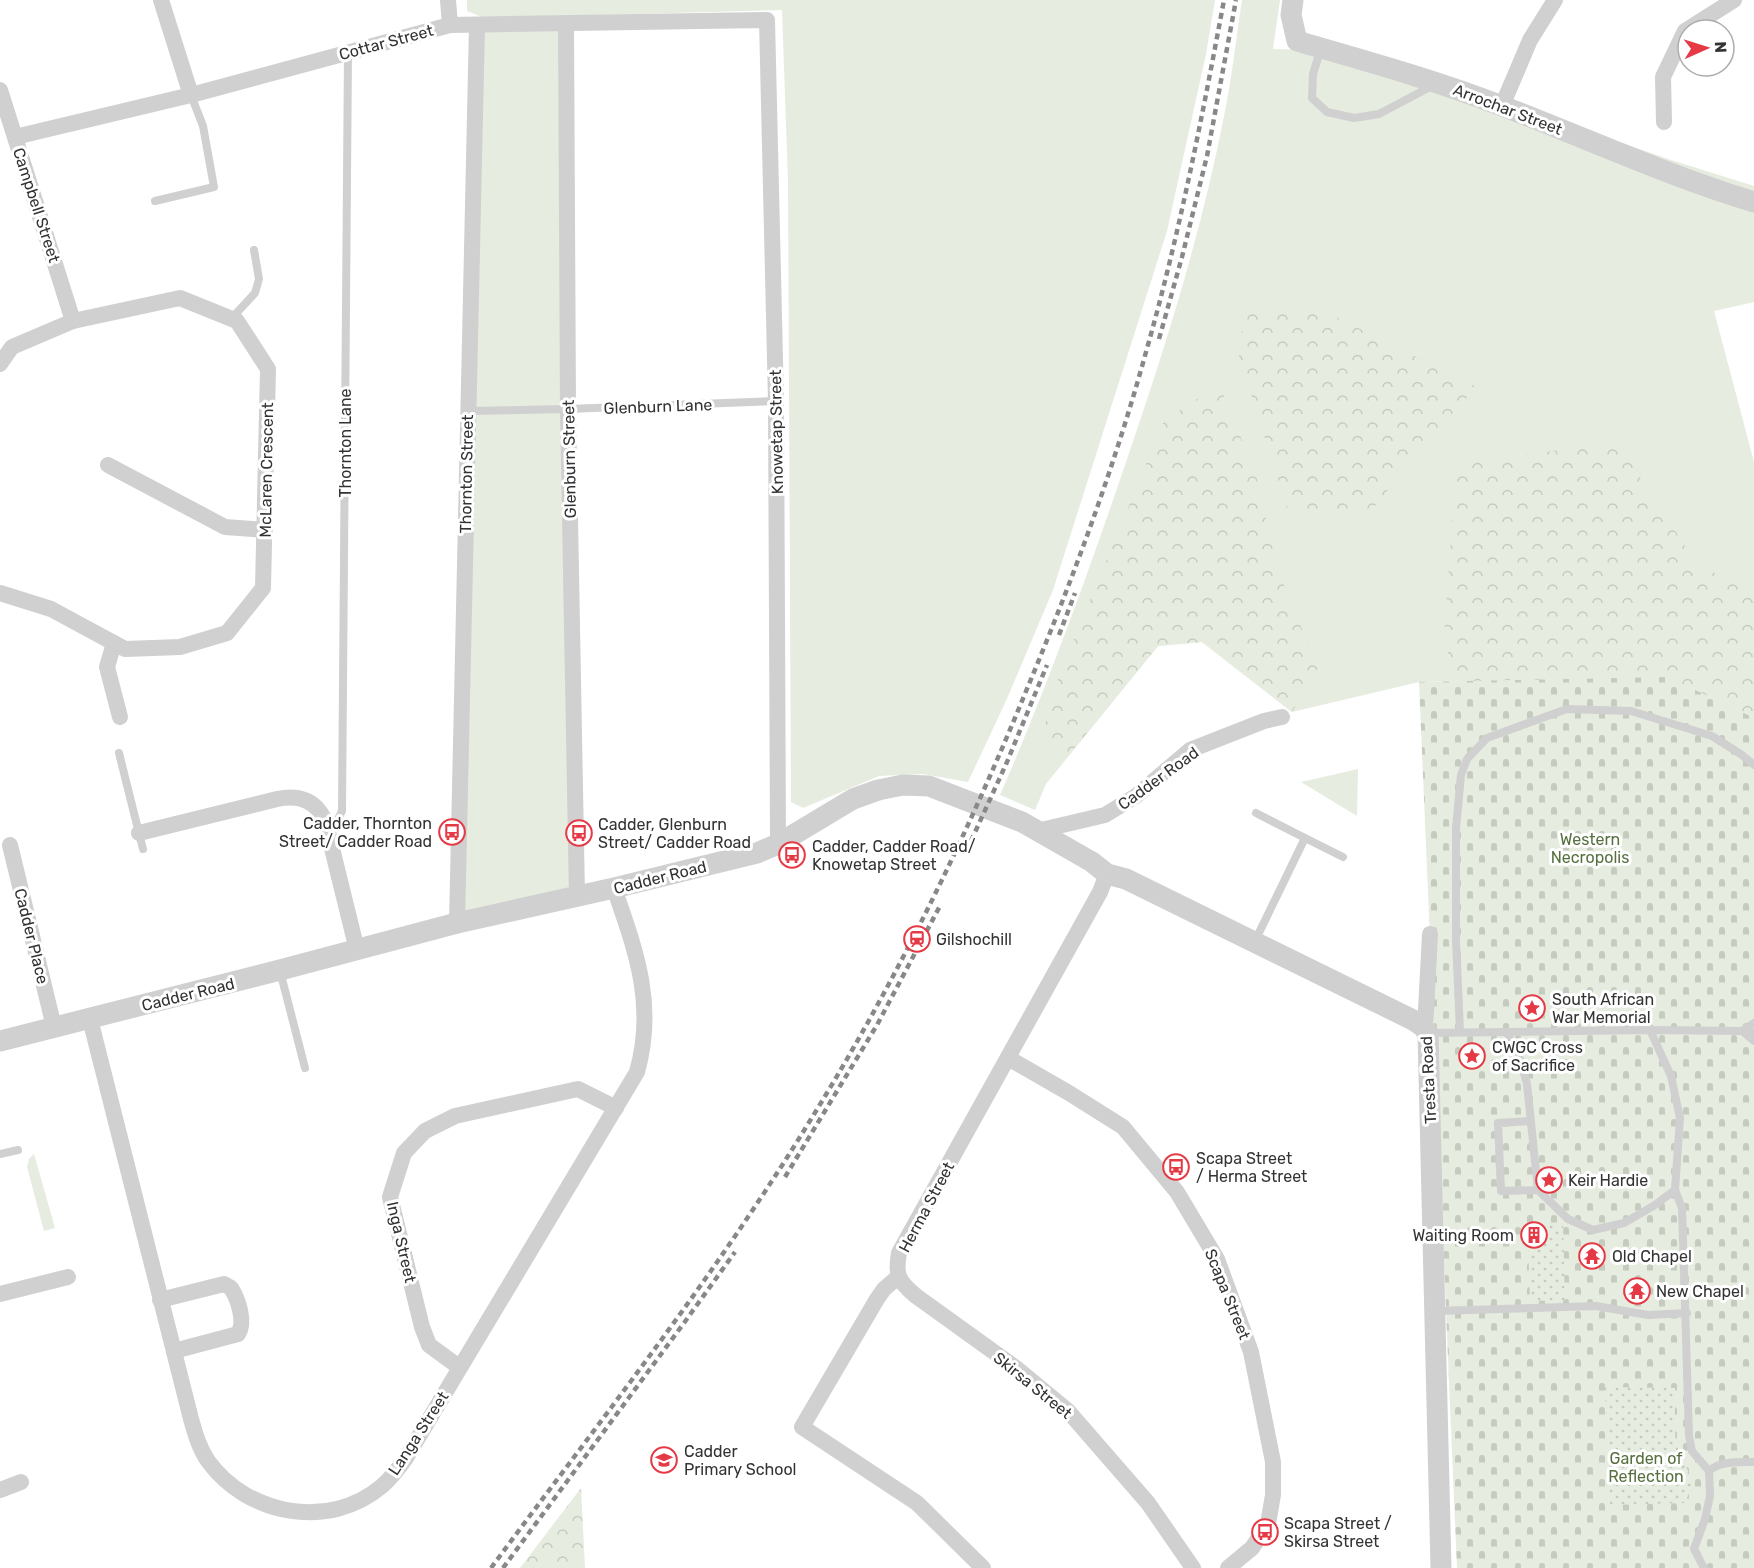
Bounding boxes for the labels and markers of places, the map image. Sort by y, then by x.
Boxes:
place label: Cadder, Thornton Street/ Cadder Road [279,814,432,851]
place label: Cadder, Glenburn Street/ Cadder Road [598,815,751,852]
bus stop icon: Cadder, Thornton Street/ Cadder Road [437,817,467,847]
bus stop icon: Cadder, Glenburn Street/ Cadder Road [564,818,594,848]
place label: Cadder, Cadder Road/ Knowetap Street [812,837,976,874]
bus stop icon: Cadder, Cadder Road/ Knowetap Street [777,840,807,870]
station icon: Gilshochill [902,924,932,954]
place label: Gilshochill [936,930,1012,949]
place label: South African War Memorial [1552,990,1654,1027]
place icon: South African War Memorial [1517,993,1547,1023]
place label: CWGC Cross of Sacrifice [1492,1038,1583,1075]
place icon: CWGC Cross of Sacrifice [1457,1041,1487,1071]
place label: Scapa Street / Herma Street [1196,1149,1307,1186]
bus stop icon: Scapa Street / Herma Street [1161,1152,1191,1182]
place icon: Keir Hardie [1534,1165,1564,1195]
place label: Keir Hardie [1568,1171,1648,1190]
building icon: Waiting Room [1519,1220,1549,1250]
place label: Waiting Room [1413,1226,1514,1245]
temple icon: Old Chapel [1577,1241,1607,1271]
place label: Old Chapel [1612,1247,1692,1266]
temple icon: New Chapel [1622,1276,1652,1306]
place label: New Chapel [1656,1282,1744,1301]
place label: Cadder Primary School [684,1442,796,1479]
school or university icon: Cadder Primary School [649,1445,679,1475]
place label: Scapa Street / Skirsa Street [1284,1514,1392,1551]
bus stop icon: Scapa Street / Skirsa Street [1250,1517,1280,1547]

